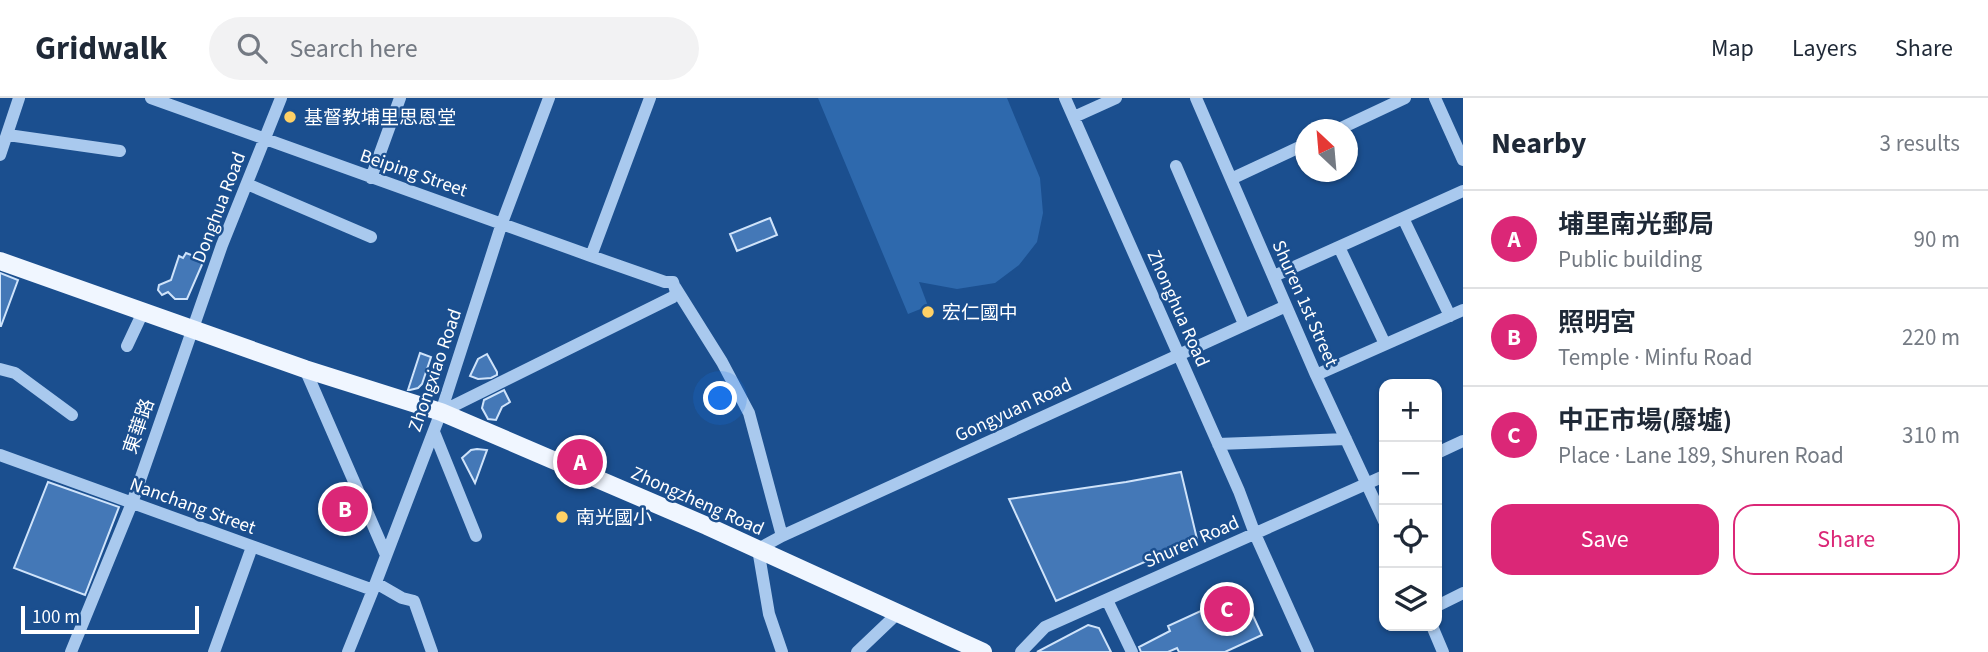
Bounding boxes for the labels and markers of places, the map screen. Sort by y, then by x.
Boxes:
place label: 基督教埔里思恩堂 [304,105,456,132]
marker: 基督教埔里思恩堂 [282,109,298,125]
place label: 宏仁國中 [942,300,1018,327]
marker: 宏仁國中 [920,304,936,320]
pin: A [557,436,603,488]
pin: B [322,483,368,535]
place label: 南光國小 [576,505,652,532]
marker: 南光國小 [554,509,570,525]
pin: C [1204,583,1250,635]

